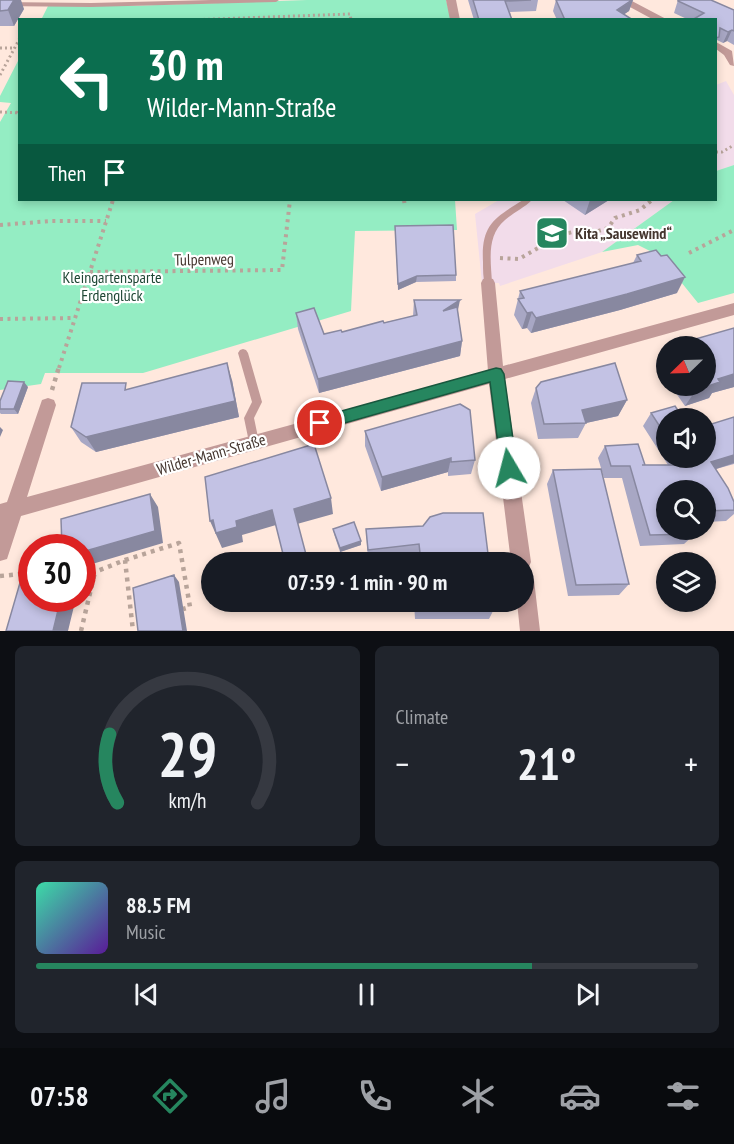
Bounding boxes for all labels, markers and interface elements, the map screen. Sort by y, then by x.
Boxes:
text: 30 m [147,37,224,92]
icon: left [48,42,126,120]
text: Wilder-Mann-Straße [147,90,336,124]
icon: arrive [98,156,131,189]
text: Then [48,159,86,187]
school or university icon: Kita „Sausewind“ [534,215,570,251]
place label: Kita „Sausewind“ [575,223,672,243]
street label: Tulpenweg [174,248,234,270]
park label: Kleingartensparte Erdenglück [62,267,162,305]
north arrow [656,336,716,396]
map controls [656,336,716,612]
pin [294,397,345,448]
icon: arrive [303,406,336,439]
button: sound [656,408,716,468]
street label: Wilder-Mann-Straße [154,429,268,479]
position arrow [477,436,541,500]
button: search [656,480,716,540]
speed limit sign: 30 [18,534,96,612]
button: layers [656,552,716,612]
text: 07:59 · 1 min · 90 m [288,568,447,596]
text: Climate [396,704,448,730]
text: 29 [157,713,217,794]
text: 21° [517,734,576,792]
text: − [396,742,409,785]
text: + [684,742,698,785]
text: km/h [168,786,206,814]
text: 88.5 FM [126,891,191,919]
text: Music [126,919,166,945]
icon: previous [130,978,163,1011]
icon: pause [350,978,383,1011]
icon: next [571,978,604,1011]
icon: directions [149,1075,191,1117]
icon: music [252,1075,294,1117]
icon: phone [354,1075,396,1117]
icon: climate [457,1075,499,1117]
icon: car [559,1075,601,1117]
icon: filters [662,1075,704,1117]
text: 07:58 [30,1079,89,1113]

